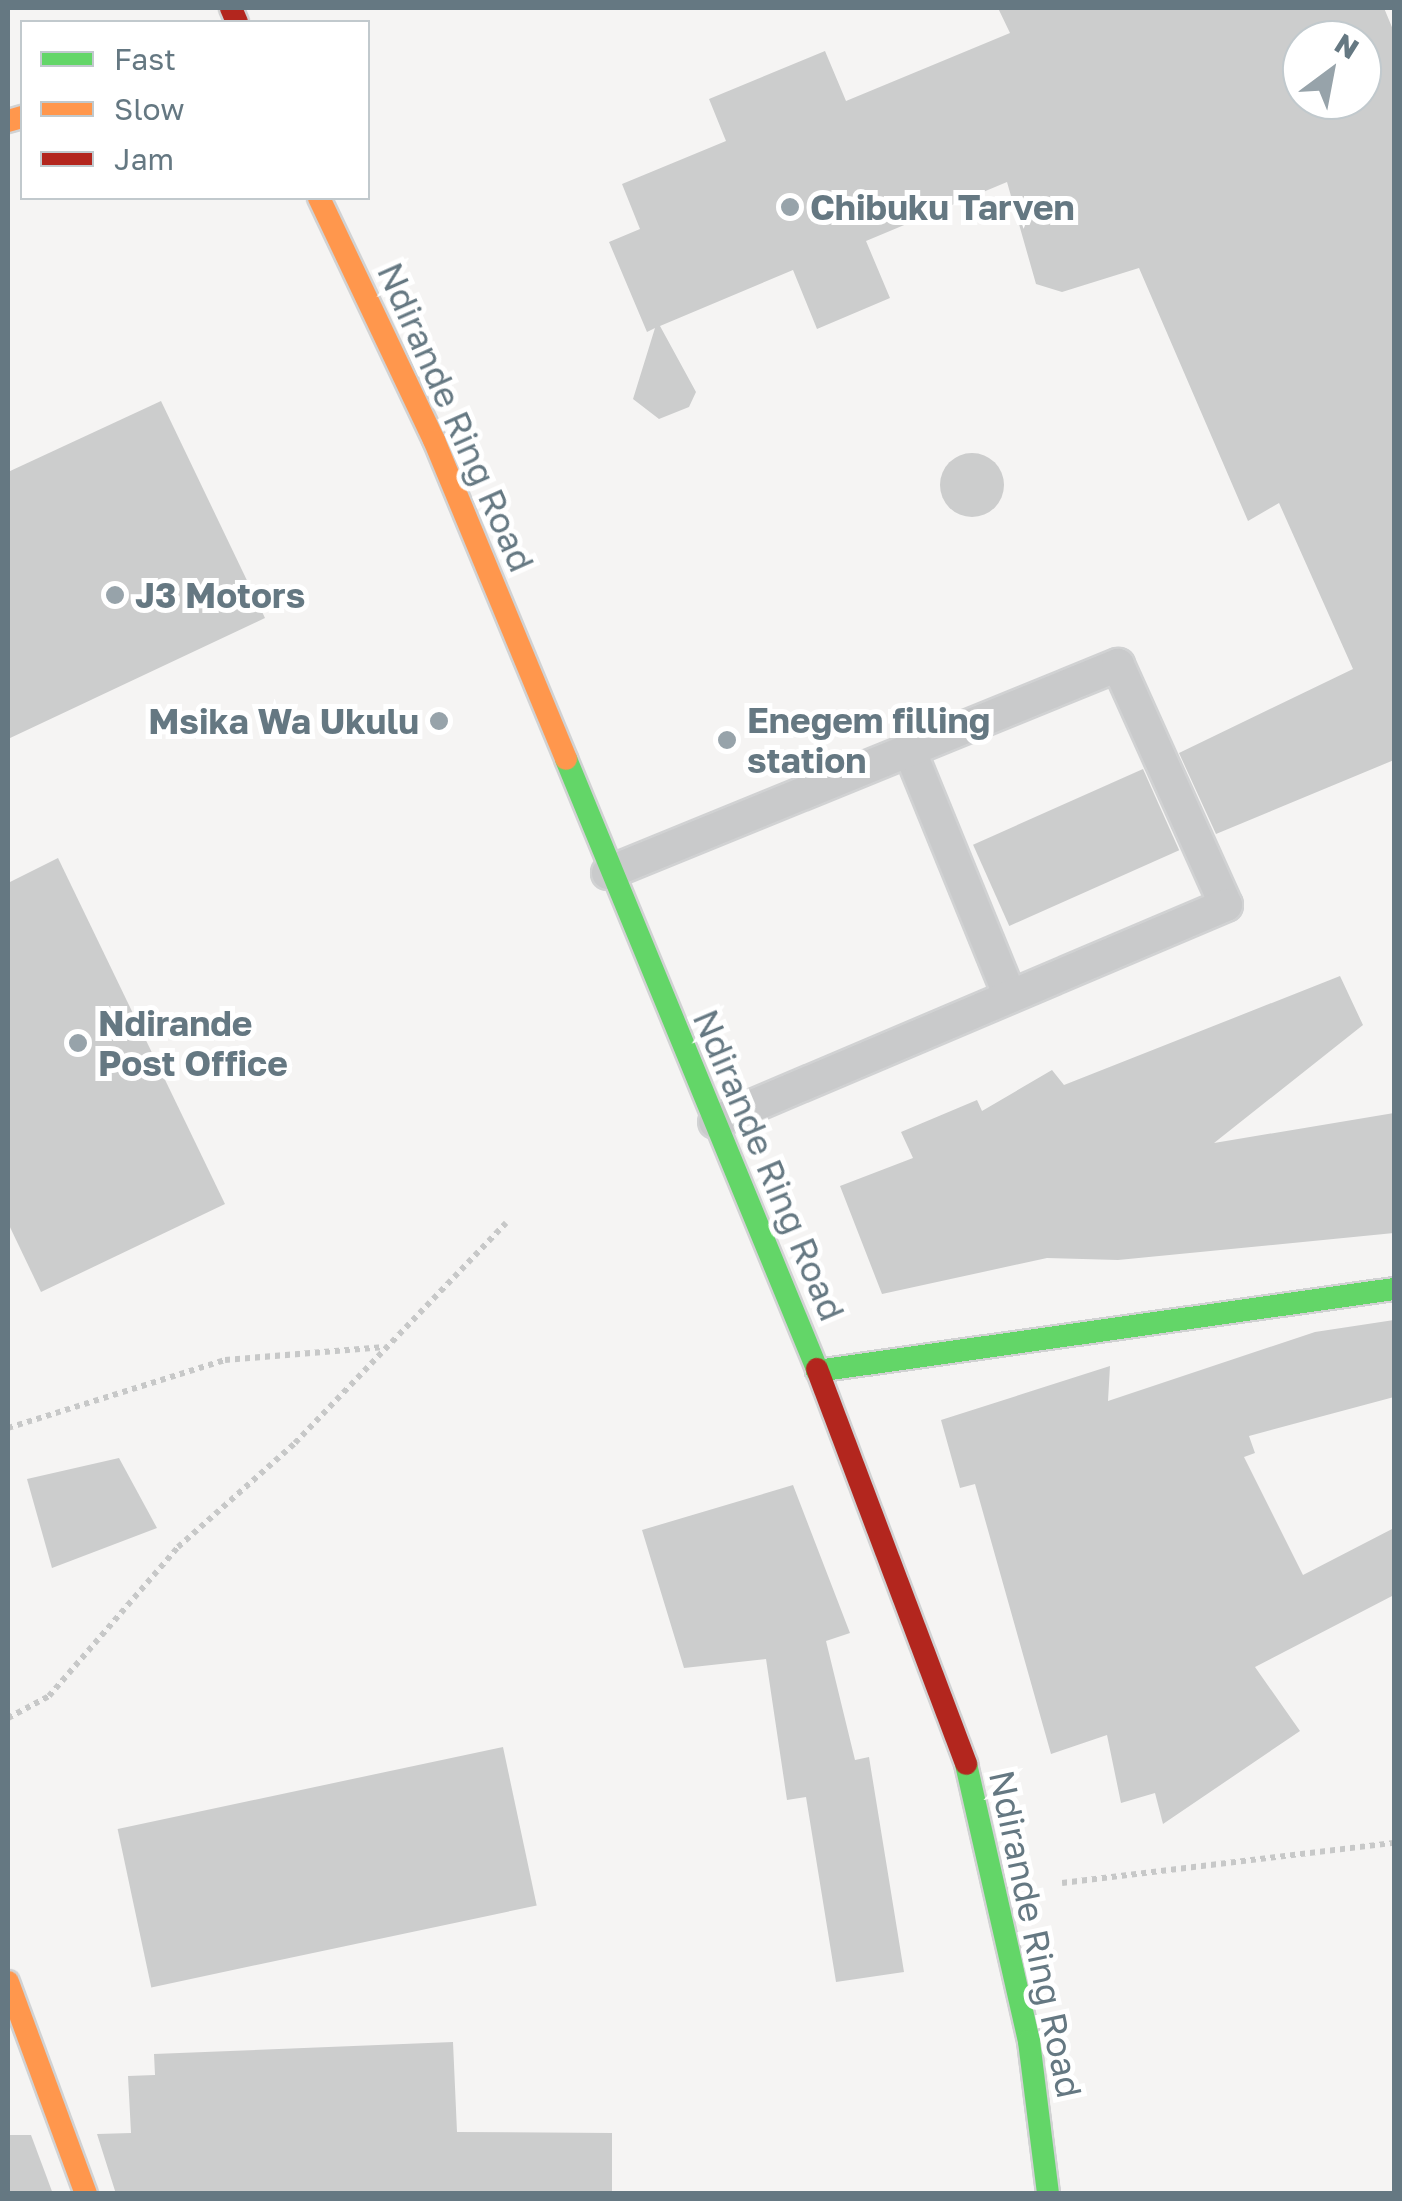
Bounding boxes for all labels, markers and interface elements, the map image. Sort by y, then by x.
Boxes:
legend [20,20,370,200]
north arrow [1282,20,1382,120]
text: N [1329,26,1365,65]
text: Fast [114,41,176,77]
text: Slow [114,91,185,127]
text: Jam [114,141,174,177]
place label: Chibuku Tarven [810,186,1075,228]
marker: Chibuku Tarven [779,196,801,218]
street label: Ndirande Ring Road [369,256,543,578]
place label: J3 Motors [135,574,305,616]
marker: J3 Motors [104,584,126,606]
place label: Enegem filling station [747,699,990,781]
place label: Msika Wa Ukulu [148,700,419,742]
marker: Msika Wa Ukulu [428,710,450,732]
marker: Enegem filling station [716,729,738,751]
place label: Ndirande Post Office [98,1002,288,1084]
street label: Ndirande Ring Road [685,1003,853,1327]
marker: Ndirande Post Office [67,1032,89,1054]
street label: Ndirande Ring Road [981,1767,1091,2101]

